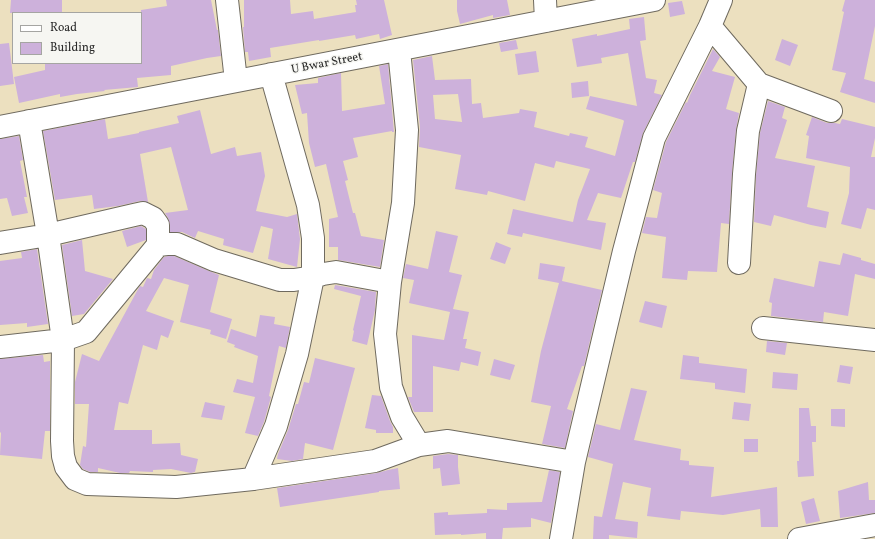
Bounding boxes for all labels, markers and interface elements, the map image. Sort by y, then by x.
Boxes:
legend [12,12,142,64]
text: Road [50,20,77,36]
text: Building [50,40,95,56]
street label: U Bwar Street [290,50,364,78]

